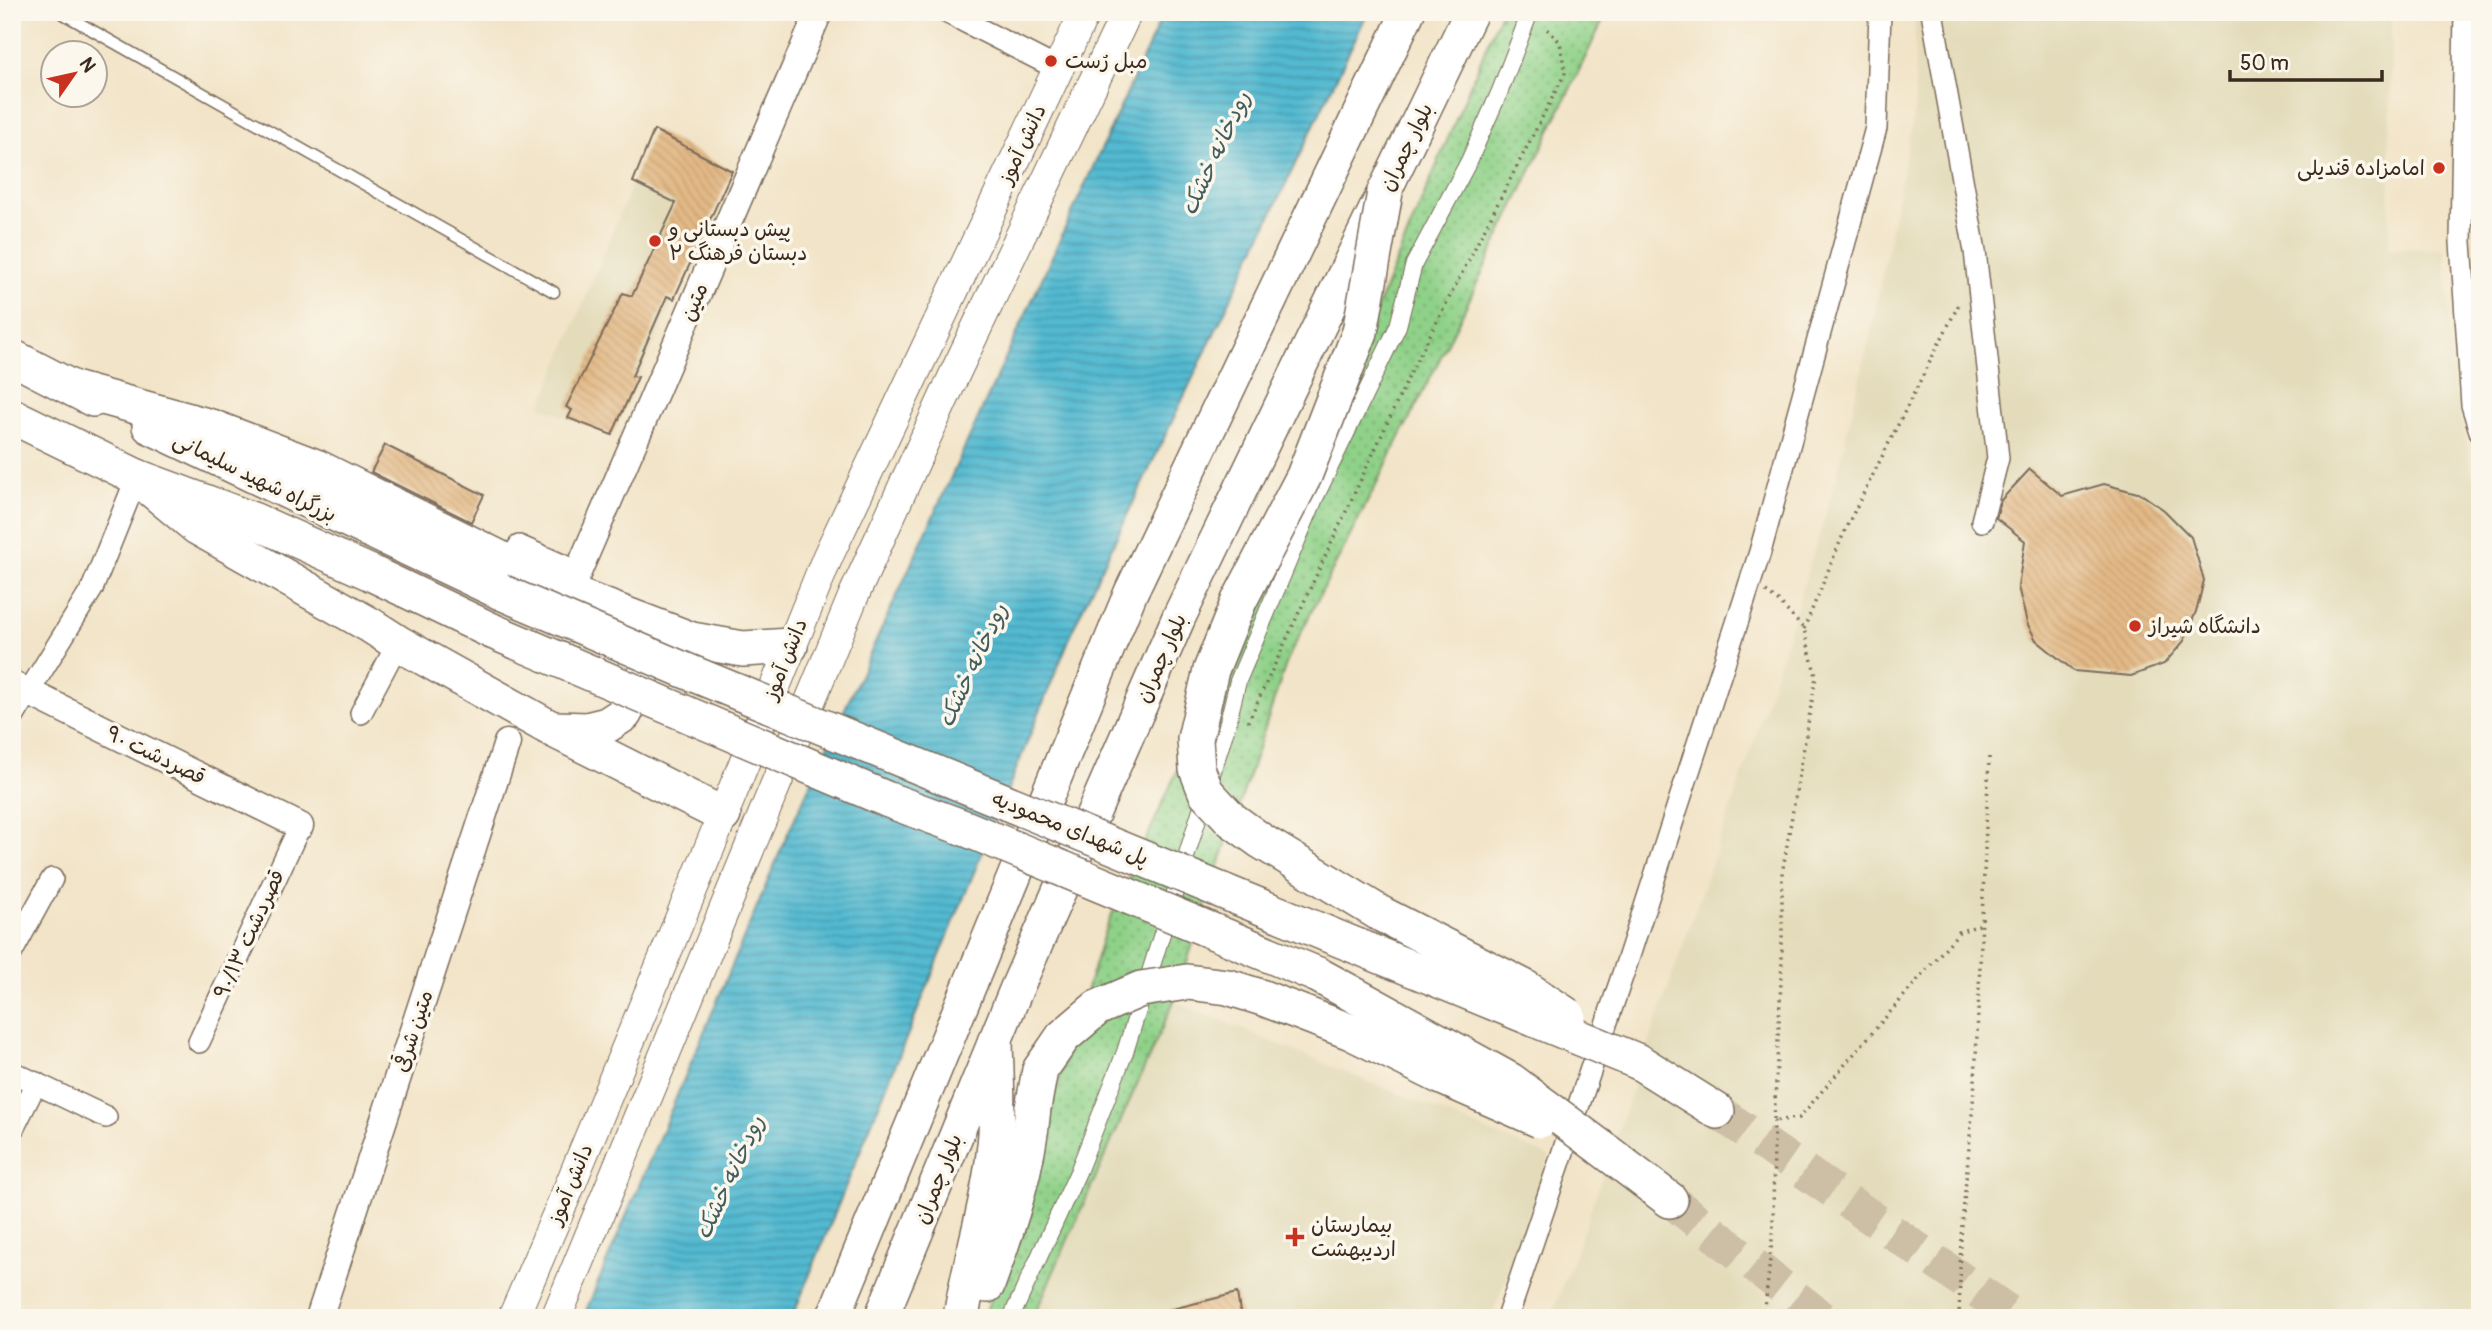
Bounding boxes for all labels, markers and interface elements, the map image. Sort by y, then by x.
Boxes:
north arrow [38,38,108,108]
scale bar [2230,38,2382,82]
place label: مبل رُست [1065,48,1147,75]
text: 50 m [2240,50,2289,77]
text: N [74,53,101,77]
marker: مبل رُست [1043,53,1059,69]
water label: رودخانه خشک [1174,87,1257,220]
street label: بلوار چمران [1374,99,1439,196]
street label: دانش آموز [991,100,1053,190]
place label: امامزاده قندیلی [2297,155,2425,182]
marker: امامزاده قندیلی [2431,160,2447,176]
place label: پیش دبستانی و دبستان فرهنگ ۲ [667,216,807,267]
marker: پیش دبستانی و دبستان فرهنگ ۲ [647,233,663,249]
street label: متین [674,279,715,325]
street label: بزرگراه شهید سلیمانی [169,426,341,529]
water label: رودخانه خشک [931,599,1014,732]
street label: بلوار چمران [1130,609,1193,707]
place label: دانشگاه شیراز [2147,613,2261,640]
street label: دانش آموز [756,615,814,706]
marker: دانشگاه شیراز [2127,618,2143,634]
street label: ۹۰ قصردشت [102,720,210,791]
street label: پل شهدای محمودیه [987,785,1152,872]
street label: ۹۰/۱۳ قصردشت [208,865,291,1003]
street label: متین شرقی [388,987,439,1076]
water label: رودخانه خشک [688,1111,771,1244]
street label: بلوار چمران [908,1130,969,1228]
street label: دانش آموز [541,1140,600,1230]
place label: بیمارستان اردیبهشت [1311,1212,1396,1263]
marker: بیمارستان اردیبهشت [1285,1227,1305,1247]

